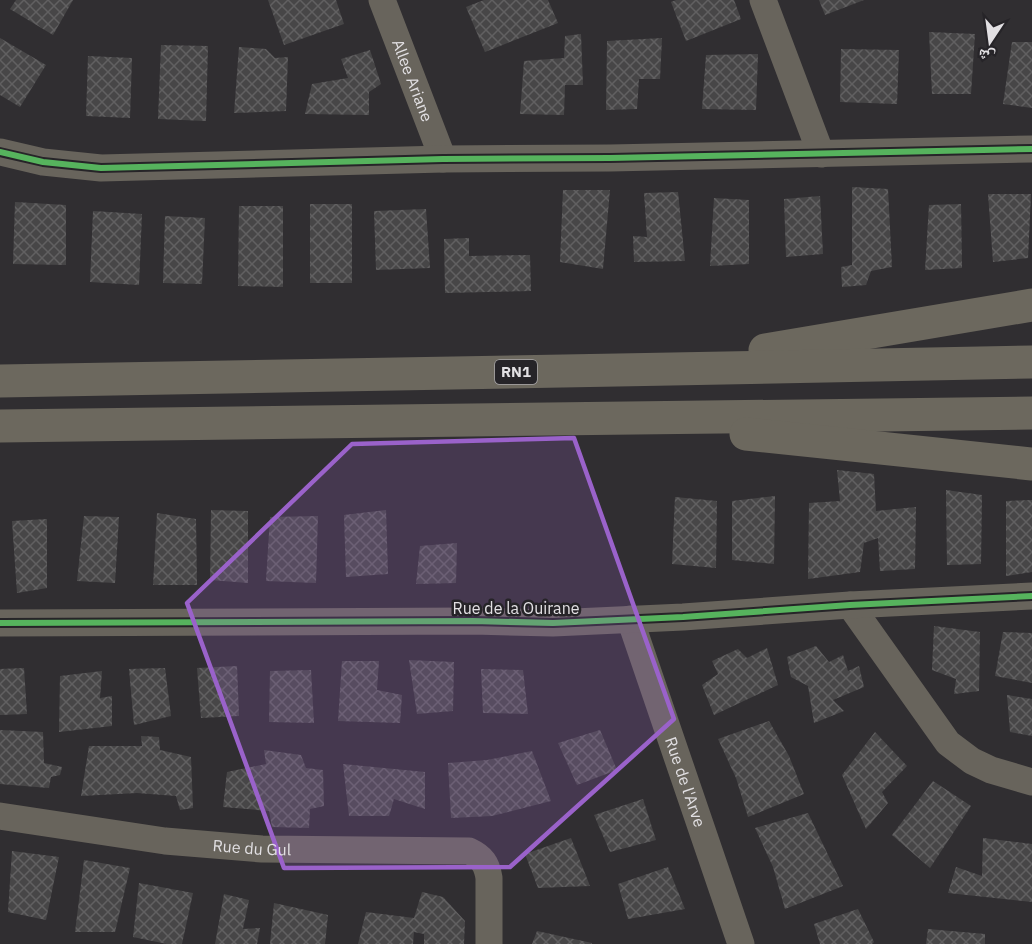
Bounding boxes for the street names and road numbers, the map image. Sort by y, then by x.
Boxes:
street label: Allee Ariane [388,36,438,125]
road number: RN1 [495,360,537,384]
street label: Rue de la Ouirane [452,598,580,618]
street label: Rue de l'Arve [661,734,710,830]
street label: Rue du Gul [212,835,291,859]

